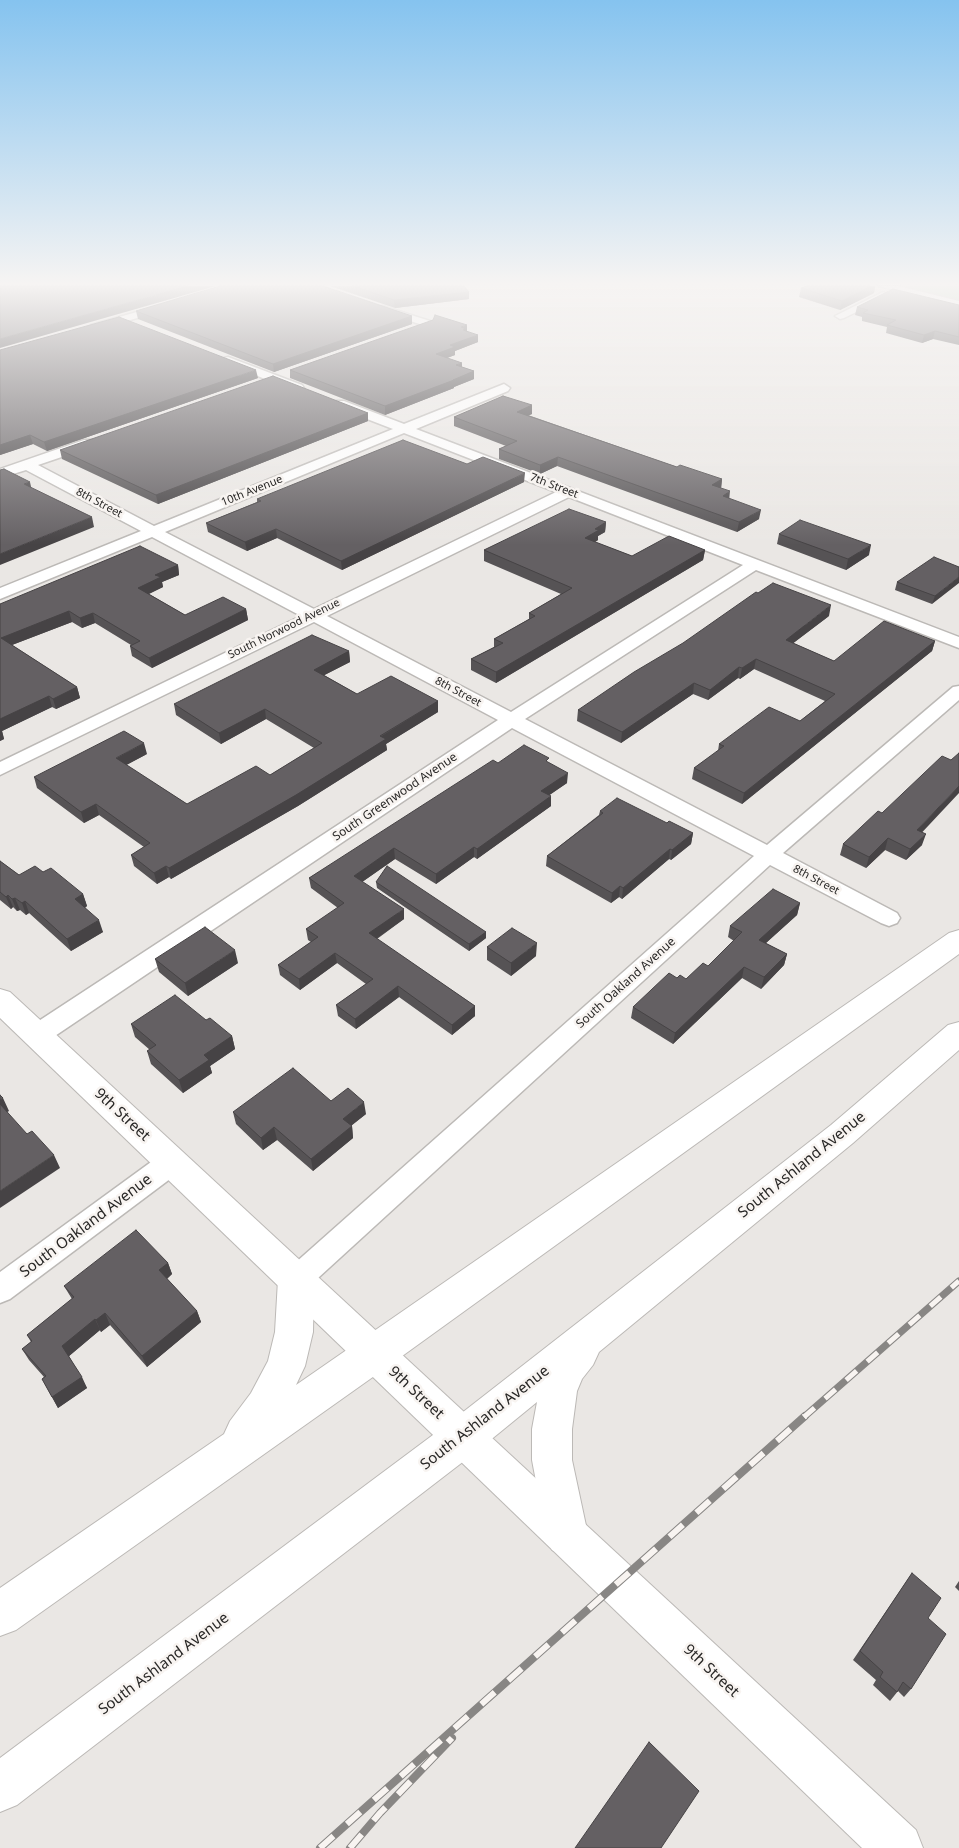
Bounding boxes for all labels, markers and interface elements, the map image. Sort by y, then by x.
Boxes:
street label: 7th Street [528,471,580,501]
street label: 10th Avenue [219,473,285,509]
street label: 8th Street [74,485,124,521]
street label: South Norwood Avenue [226,596,342,662]
street label: 8th Street [433,674,483,710]
street label: South Greenwood Avenue [330,750,460,844]
street label: 8th Street [791,862,841,898]
street label: South Oakland Avenue [573,935,679,1031]
street label: 9th Street [91,1085,153,1145]
street label: South Ashland Avenue [735,1108,869,1222]
street label: South Oakland Avenue [16,1170,156,1282]
street label: South Ashland Avenue [417,1362,553,1474]
street label: 9th Street [385,1363,447,1423]
street label: South Ashland Avenue [95,1609,233,1719]
street label: 9th Street [680,1641,742,1701]

